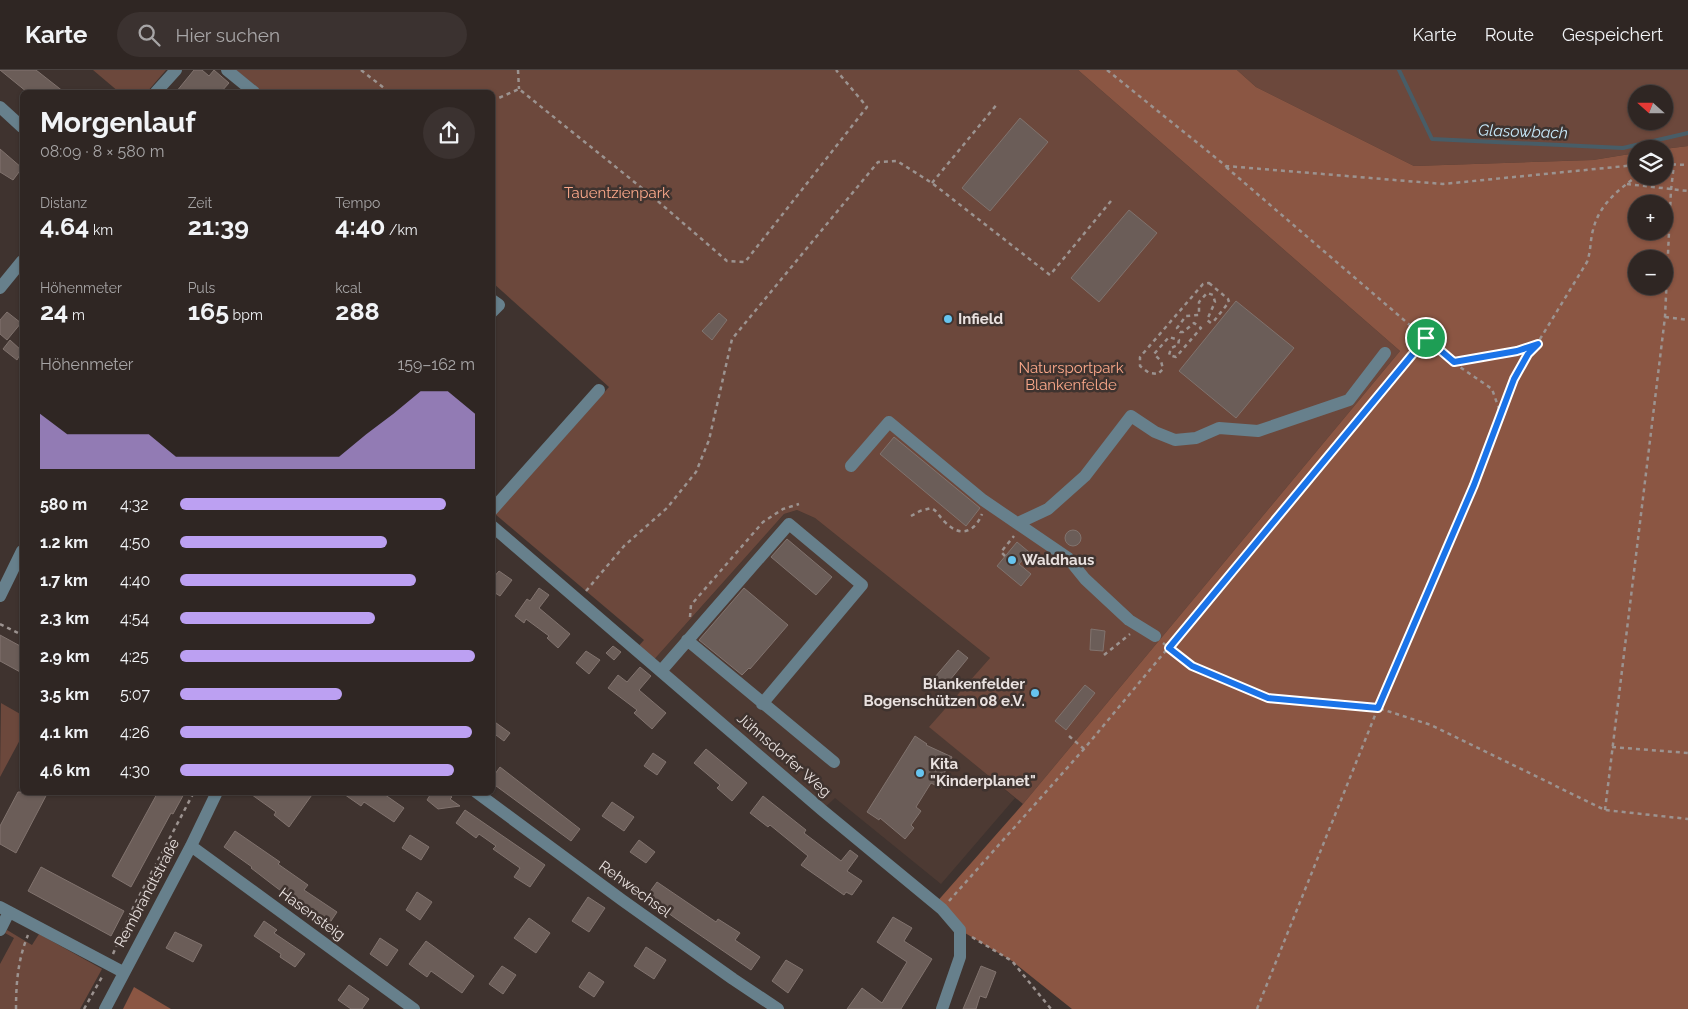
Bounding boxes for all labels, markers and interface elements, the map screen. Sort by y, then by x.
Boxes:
search box [117,12,467,57]
text: Karte [25,20,87,49]
icon: search [135,21,163,49]
text: Hier suchen [175,24,280,46]
text: Karte [1413,24,1457,45]
text: Route [1485,24,1534,45]
text: Gespeichert [1562,24,1663,45]
north arrow [1628,85,1672,130]
map controls [1628,85,1673,295]
text: Morgenlauf [40,106,196,139]
button: share [423,107,475,159]
water label: Glasowbach [1478,120,1568,143]
button: layers [1628,140,1673,185]
text: 08:09 · 8 × 580 m [40,142,164,161]
park label: Tauentzienpark [564,184,670,202]
text: Distanz [40,195,87,211]
text: Zeit [188,195,212,211]
text: Tempo [335,195,380,211]
button: + [1628,195,1673,240]
text: 4.64 [40,211,89,241]
text: 21:39 [188,211,249,241]
text: 4:40 [335,211,385,241]
text: km [89,222,113,238]
text: /km [385,222,418,238]
button: − [1628,250,1673,295]
text: Höhenmeter [40,280,122,296]
text: Puls [188,280,215,296]
text: kcal [335,280,362,296]
text: 24 [40,296,68,326]
text: 165 [188,296,229,326]
text: 288 [335,296,380,326]
text: m [68,307,85,323]
text: bpm [229,307,263,323]
place label: Infield [958,310,1004,328]
marker: Infield [942,313,954,325]
pin [1405,317,1447,359]
icon: arrive [1412,324,1440,352]
text: Höhenmeter [40,355,134,374]
text: 159–162 m [397,355,475,374]
park label: Natursportpark Blankenfelde [1018,359,1124,394]
text: 580 m [40,495,87,514]
text: 4:32 [120,495,149,514]
text: 1.2 km [40,533,88,552]
text: 4:50 [120,533,150,552]
place label: Waldhaus [1022,551,1094,569]
marker: Waldhaus [1006,554,1018,566]
text: 1.7 km [40,571,88,590]
text: 4:40 [120,571,150,590]
text: 2.3 km [40,609,89,628]
text: 4:54 [120,609,149,628]
text: 2.9 km [40,647,90,666]
text: 4:25 [120,647,149,666]
place label: Blankenfelder Bogenschützen 08 e.V. [863,675,1025,710]
text: 3.5 km [40,685,89,704]
text: 5:07 [120,685,150,704]
marker: Blankenfelder Bogenschützen 08 e.V. [1029,687,1041,699]
street label: Jühnsdorfer Weg [733,709,835,801]
text: 4.1 km [40,723,88,742]
text: 4:26 [120,723,150,742]
place label: Kita "Kinderplanet" [930,755,1036,790]
text: 4.6 km [40,761,90,780]
text: 4:30 [120,761,150,780]
marker: Kita "Kinderplanet" [914,767,926,779]
street label: Rembrandtstraße [111,835,183,950]
street label: Rehwechsel [595,857,675,922]
street label: Hasensteig [275,884,349,944]

